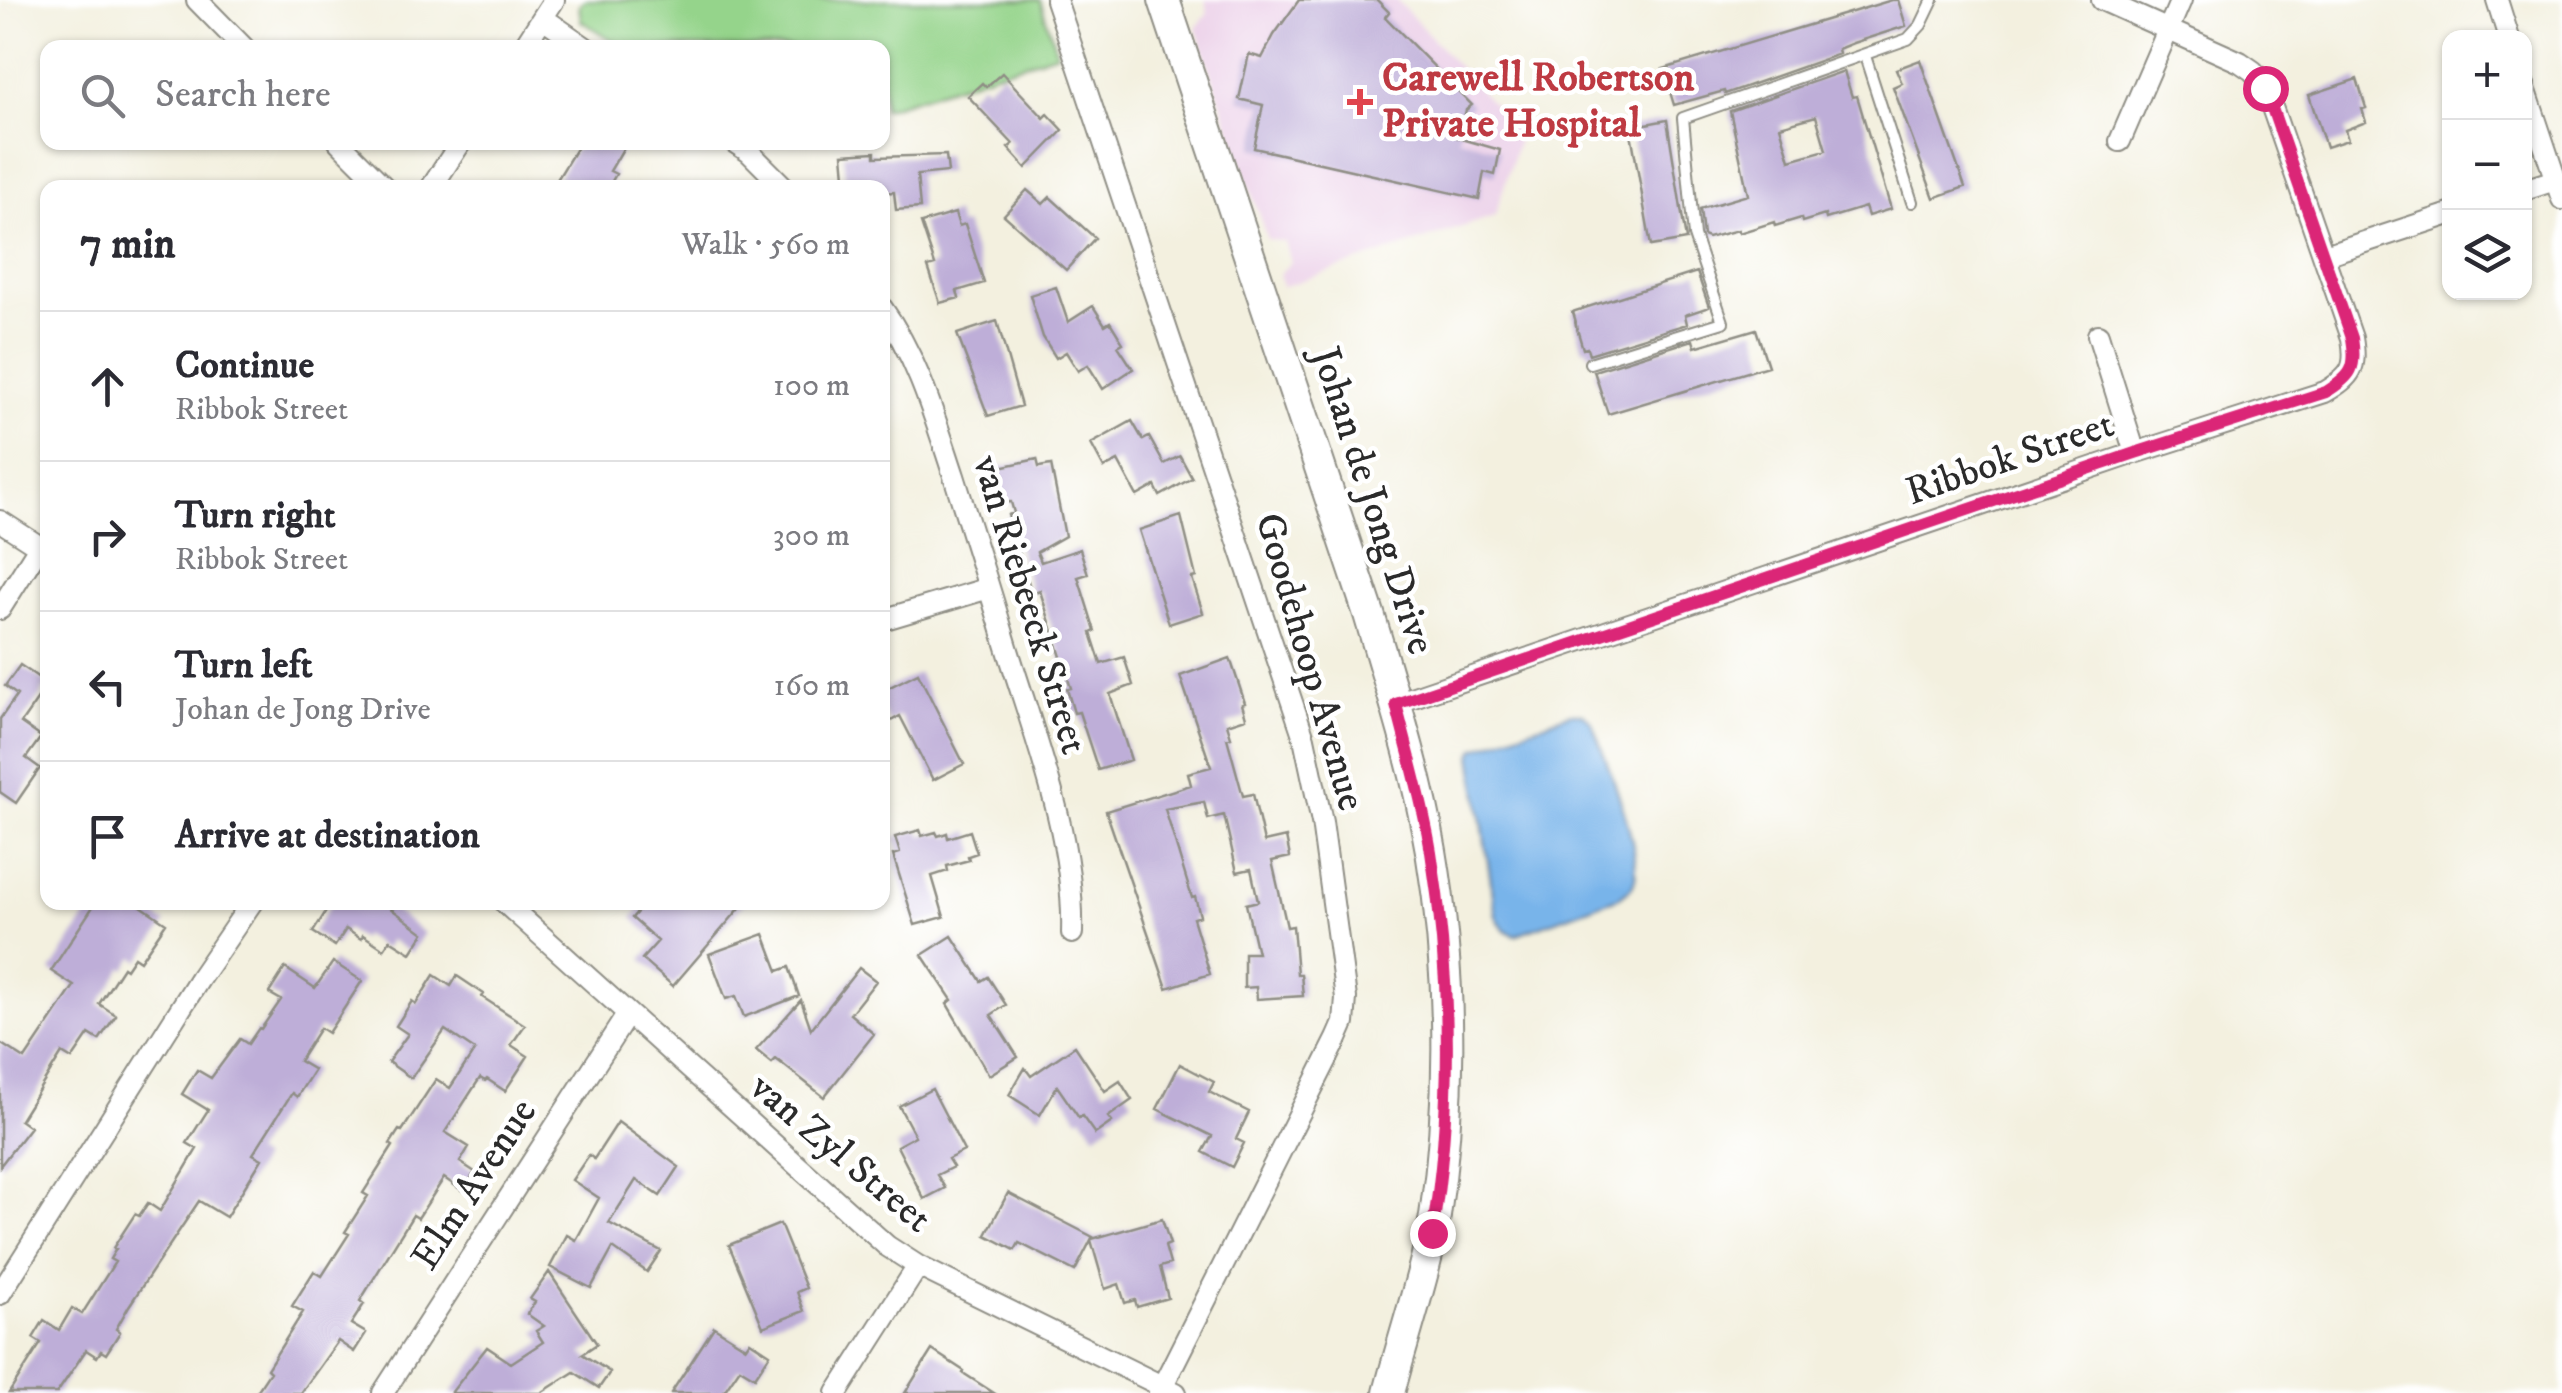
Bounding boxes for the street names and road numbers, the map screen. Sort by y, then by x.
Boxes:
street label: Johan de Jong Drive [1298,337,1445,661]
street label: Ribbok Street [1899,400,2121,518]
street label: van Riebeeck Street [960,449,1098,760]
street label: Goodehoop Avenue [1243,507,1375,817]
street label: van Zyl Street [738,1063,941,1245]
street label: Elm Avenue [401,1090,549,1280]

